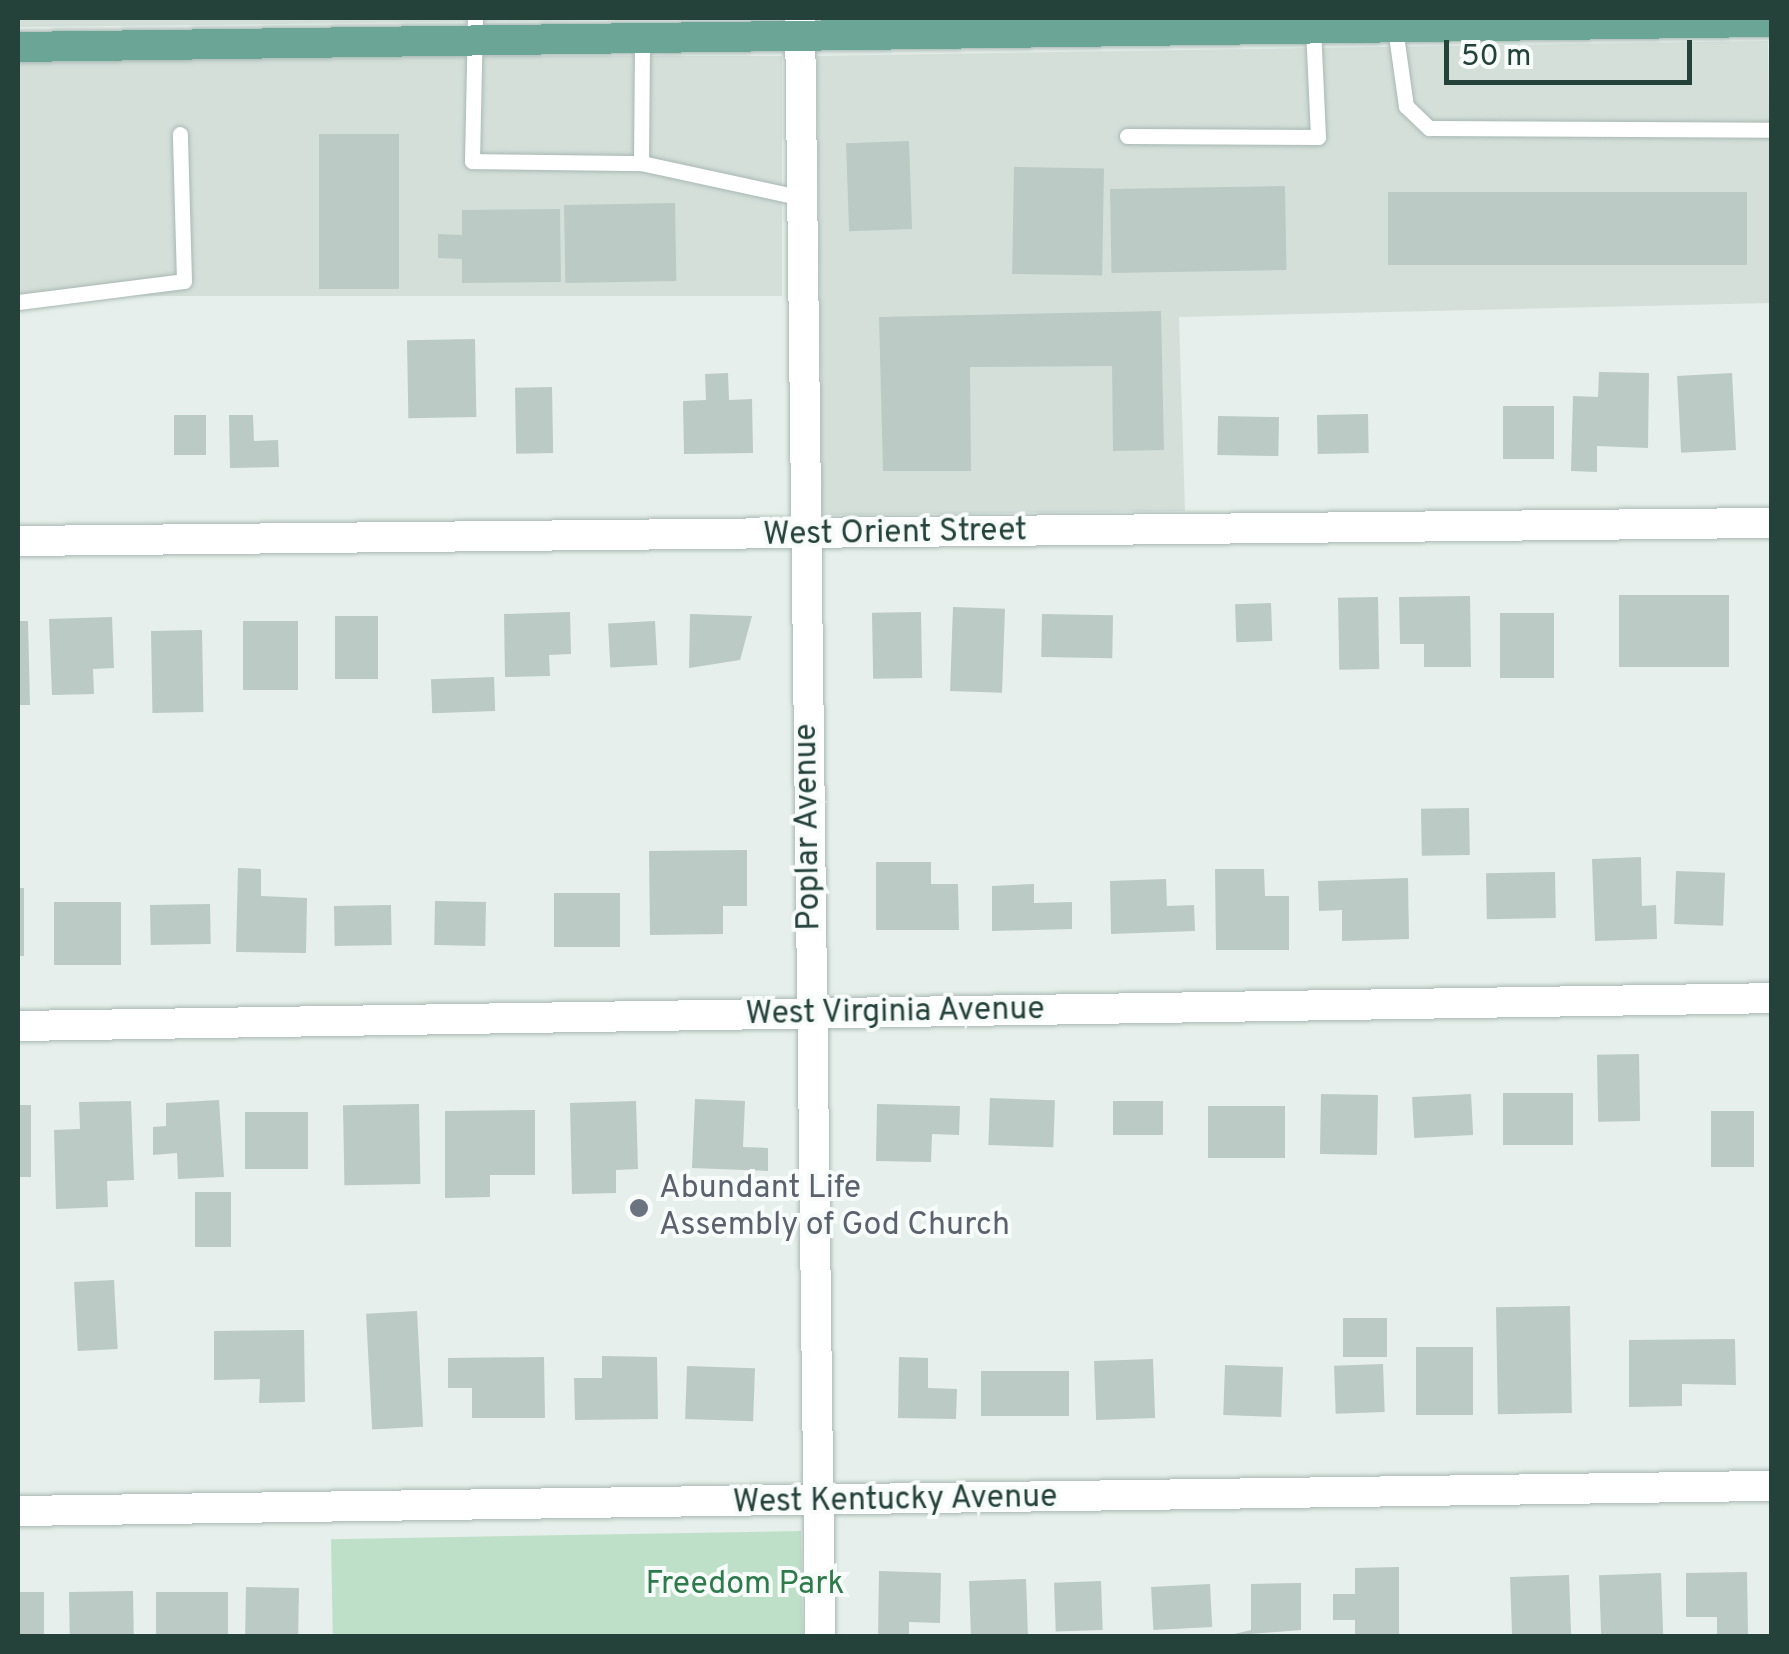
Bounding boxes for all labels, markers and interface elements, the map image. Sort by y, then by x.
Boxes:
scale bar [1449,20,1696,82]
text: 50 m [1461,39,1531,76]
street label: West Orient Street [763,512,1027,556]
street label: Poplar Avenue [788,722,830,932]
street label: West Virginia Avenue [744,991,1046,1035]
place label: Abundant Life Assembly of God Church [659,1171,1010,1246]
marker: Abundant Life Assembly of God Church [628,1197,650,1219]
street label: West Kentucky Avenue [732,1479,1058,1523]
park label: Freedom Park [645,1566,845,1604]

